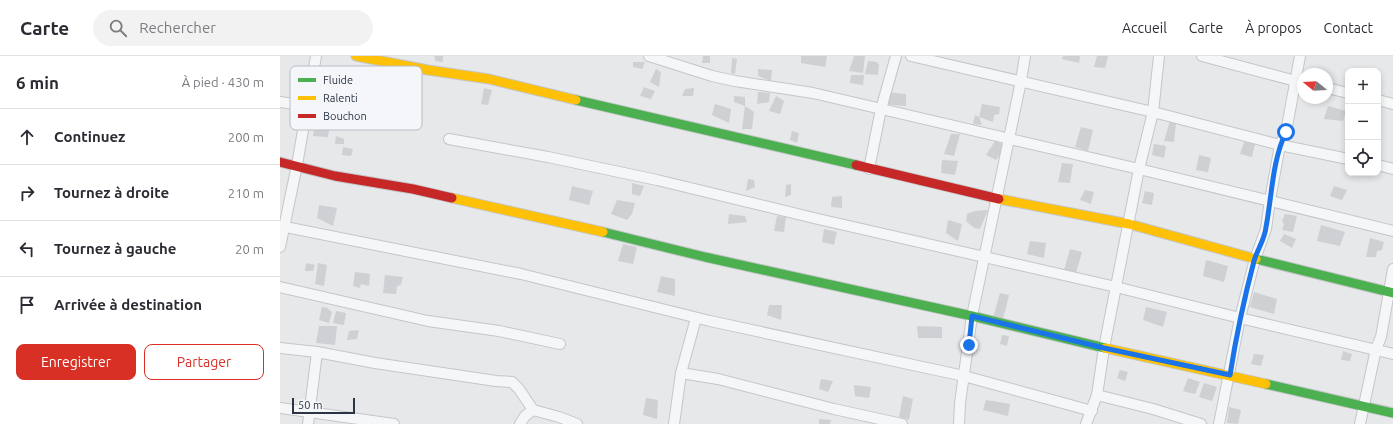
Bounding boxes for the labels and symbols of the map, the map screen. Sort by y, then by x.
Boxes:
legend [290,66,422,130]
north arrow [1297,68,1333,104]
text: Fluide [323,74,353,86]
text: Ralenti [323,92,358,104]
text: Bouchon [323,110,367,122]
route start [1277,123,1295,141]
route end [960,336,978,354]
scale bar [292,396,355,415]

